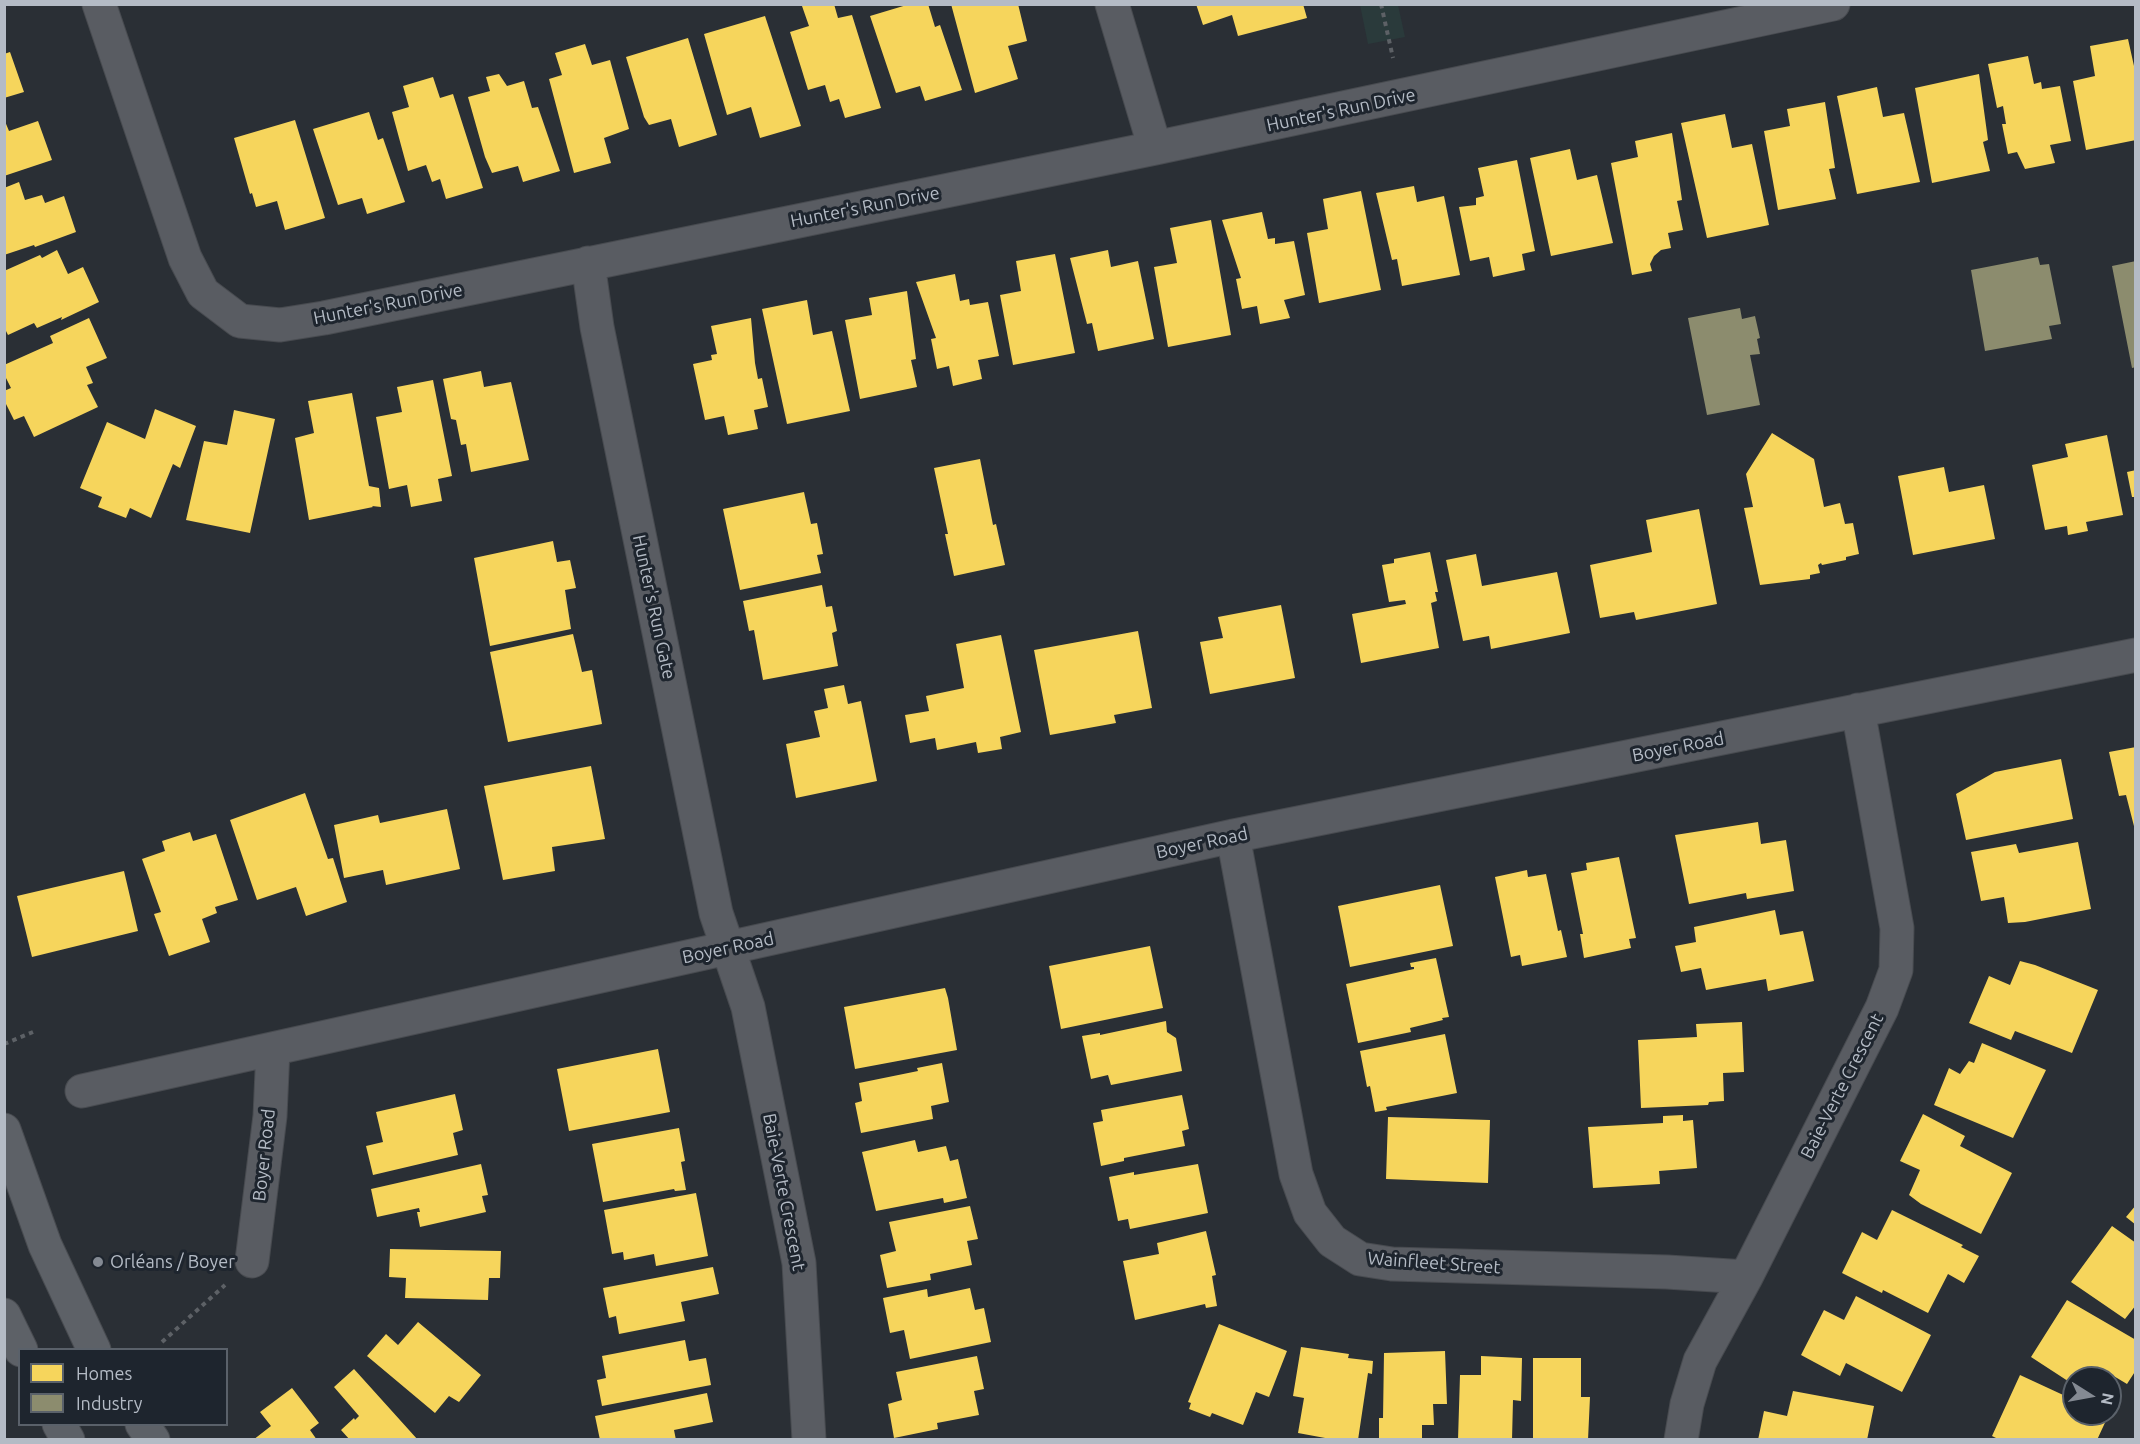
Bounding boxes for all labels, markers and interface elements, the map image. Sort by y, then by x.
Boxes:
street label: Hunter's Run Drive [1265,84,1417,136]
street label: Hunter's Run Drive [789,182,941,232]
street label: Hunter's Run Drive [312,279,464,329]
street label: Hunter's Run Gate [628,533,680,681]
street label: Boyer Road [1630,728,1726,766]
street label: Boyer Road [1154,823,1250,863]
street label: Boyer Road [680,928,776,968]
street label: Baie-Verte Crescent [1796,1010,1888,1162]
street label: Boyer Road [248,1108,280,1202]
street label: Baie-Verte Crescent [758,1111,810,1273]
street label: Wainfleet Street [1367,1248,1501,1278]
place label: Orléans / Boyer [110,1251,235,1273]
marker: Orléans / Boyer [91,1255,105,1269]
legend [18,1348,228,1426]
text: Homes [76,1363,132,1383]
north arrow [2062,1366,2122,1426]
text: N [2098,1391,2118,1407]
text: Industry [76,1393,142,1413]

